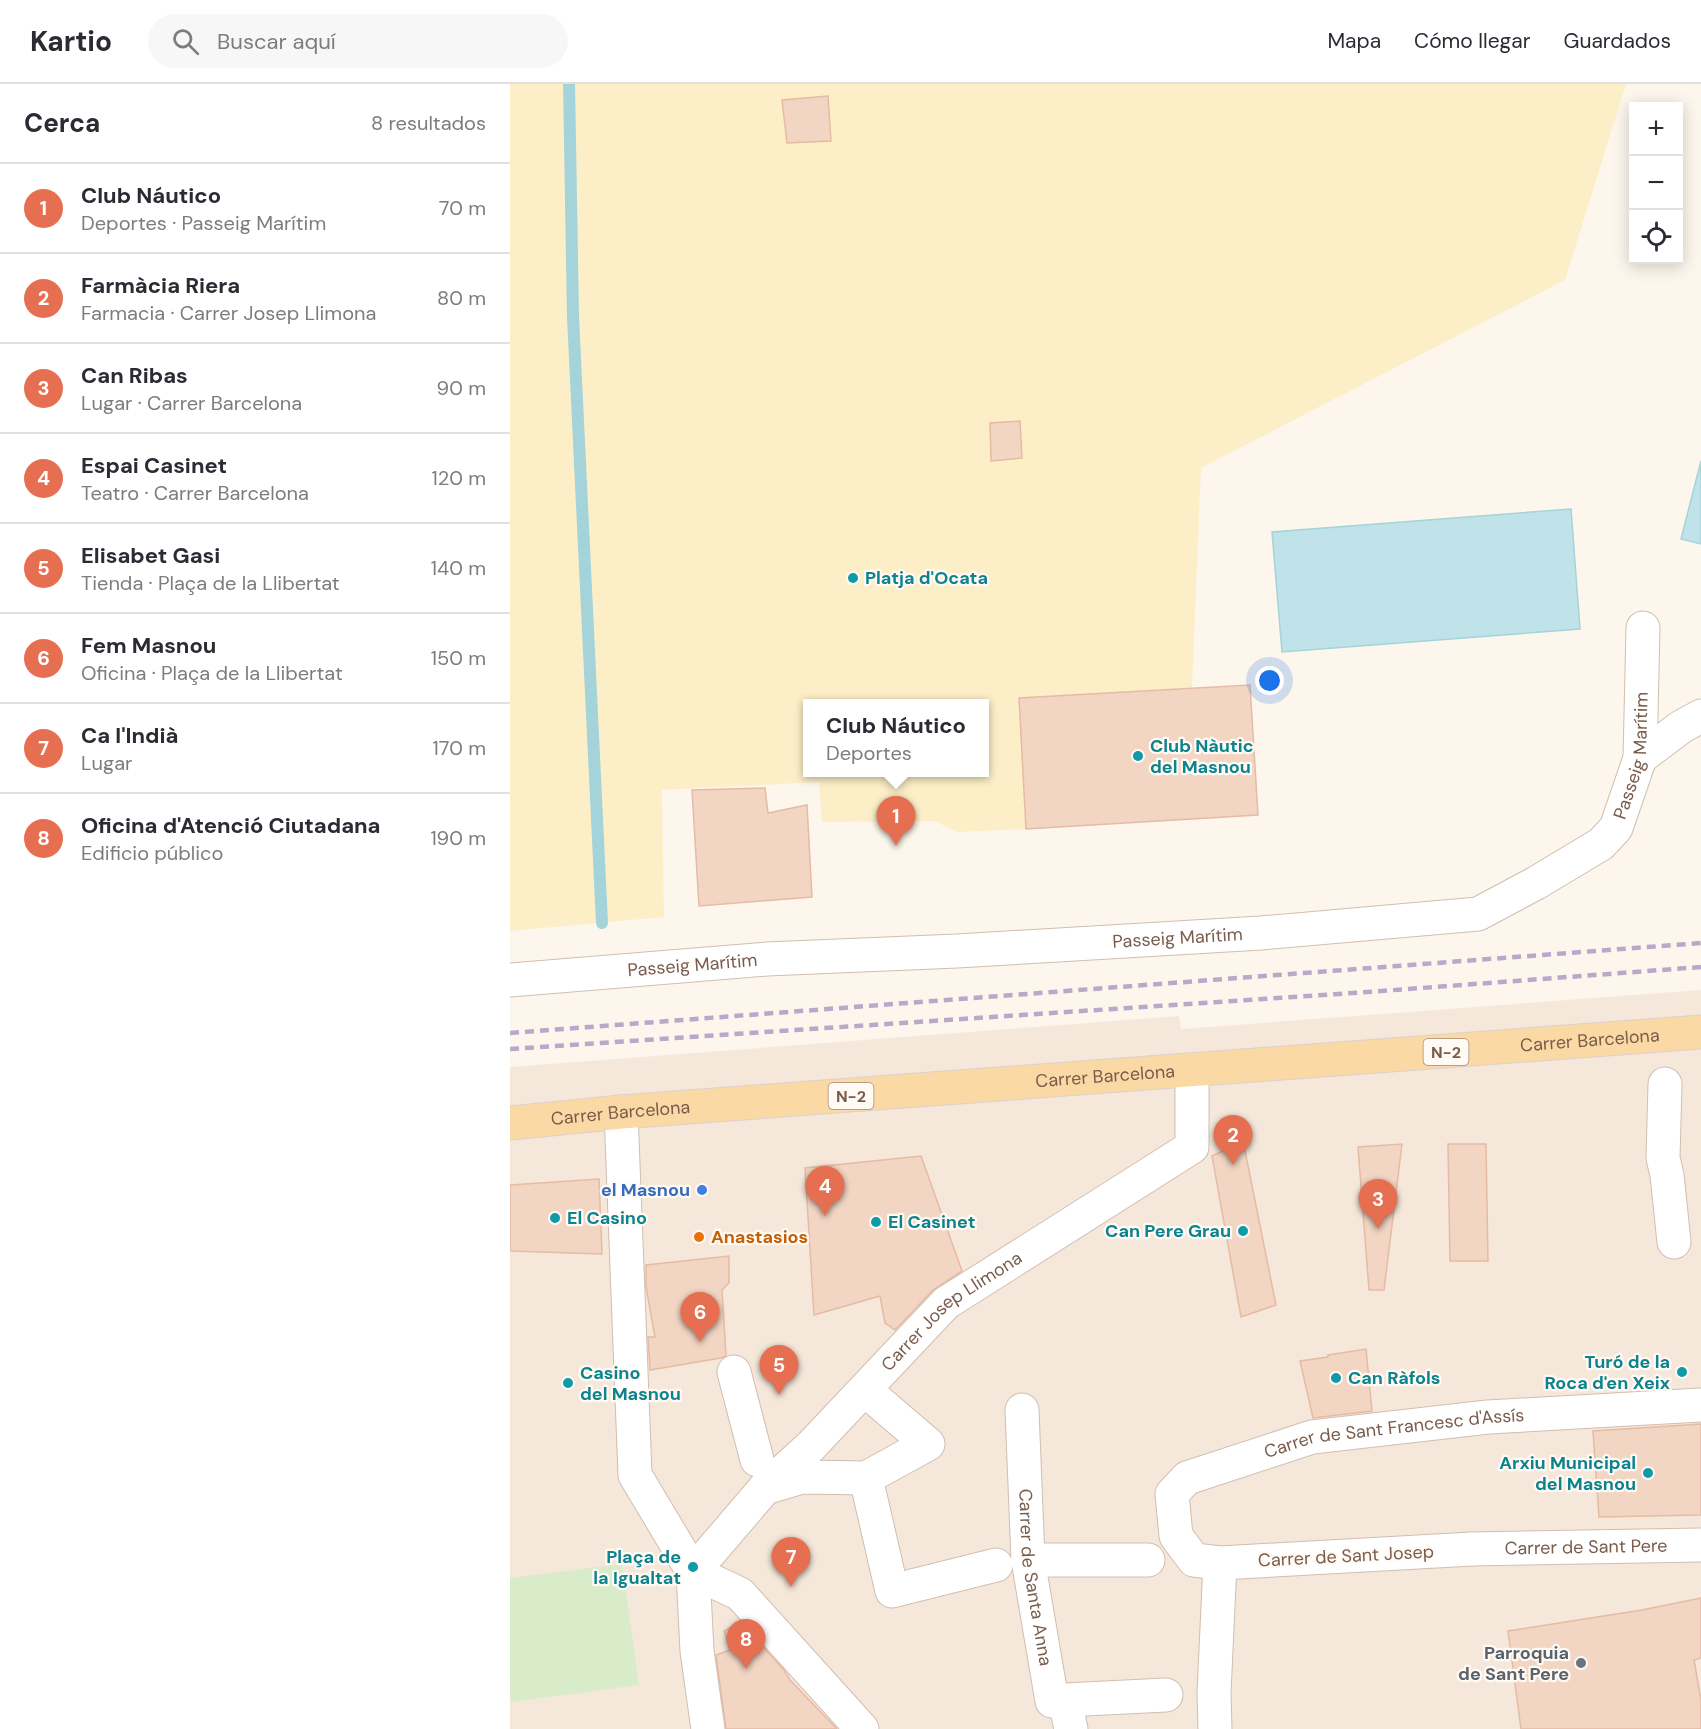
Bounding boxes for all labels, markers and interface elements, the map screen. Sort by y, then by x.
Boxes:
search box [148,14,568,68]
text: Kartio [30,23,112,60]
icon: search [169,25,202,58]
text: Buscar aquí [217,27,336,56]
text: Mapa [1327,27,1381,55]
text: Cómo llegar [1414,27,1531,55]
text: Guardados [1564,27,1671,55]
map controls [1629,102,1683,264]
button: + [1629,102,1683,156]
text: Cerca [24,106,100,140]
text: 8 resultados [371,110,486,136]
button: − [1629,156,1683,210]
text: Club Náutico [81,181,221,210]
text: 1 [40,195,47,221]
text: 70 m [439,195,486,221]
text: Deportes · Passeig Marítim [81,210,326,236]
button: locate [1629,210,1683,264]
text: Farmàcia Riera [81,271,240,300]
text: 2 [38,285,49,311]
text: 80 m [437,285,486,311]
text: Farmacia · Carrer Josep Llimona [81,300,376,326]
text: Can Ribas [81,361,188,390]
text: 3 [37,375,50,401]
text: 90 m [437,375,486,401]
text: Lugar · Carrer Barcelona [81,390,302,416]
text: Espai Casinet [81,451,227,480]
text: 4 [37,465,50,491]
text: 120 m [432,465,486,491]
text: Teatro · Carrer Barcelona [81,480,309,506]
text: Elisabet Gasi [81,541,220,570]
text: 5 [37,555,50,581]
text: 140 m [431,555,486,581]
place label: Platja d'Ocata [865,566,988,590]
text: Tienda · Plaça de la Llibertat [81,570,340,596]
marker: Platja d'Ocata [846,571,860,585]
text: Fem Masnou [81,631,216,660]
text: 6 [37,645,50,671]
text: 150 m [431,645,486,671]
text: Oficina · Plaça de la Llibertat [81,660,343,686]
your location [1255,666,1284,695]
street label: Passeig Marítim [1608,691,1654,823]
popup [803,699,989,777]
text: Club Náutico [826,711,966,740]
text: Ca l'Indià [81,721,178,750]
place label: Club Nàutic del Masnou [1150,734,1254,779]
text: 7 [38,735,49,761]
text: 170 m [433,735,486,761]
text: Deportes [826,740,912,766]
marker: Club Nàutic del Masnou [1131,749,1145,763]
text: Lugar [81,750,132,776]
pin: 1 [876,796,916,846]
text: Oficina d'Atenció Ciutadana [81,811,381,840]
text: 8 [37,825,50,851]
text: 190 m [430,825,486,851]
text: Edificio público [81,840,223,866]
street label: Passeig Marítim [1112,922,1243,954]
street label: Passeig Marítim [626,948,758,982]
street label: Carrer Barcelona [1519,1023,1660,1057]
road number: N-2 [1424,1039,1468,1065]
street label: Carrer Barcelona [1035,1059,1176,1093]
road number: N-2 [828,1083,874,1109]
street label: Carrer Barcelona [550,1095,691,1131]
pin: 2 [1214,1116,1252,1165]
pin: 4 [806,1166,844,1216]
place label: el Masnou [601,1178,690,1202]
pin: 3 [1358,1180,1398,1229]
marker: el Masnou [695,1183,709,1197]
place label: El Casino [567,1206,647,1230]
place label: El Casinet [888,1210,975,1234]
marker: El Casino [548,1211,562,1225]
marker: El Casinet [869,1215,883,1229]
place label: Can Pere Grau [1105,1219,1231,1243]
marker: Can Pere Grau [1236,1224,1250,1238]
place label: Anastasios [711,1225,808,1249]
marker: Anastasios [692,1230,706,1244]
street label: Carrer Josep Llimona [876,1246,1026,1376]
pin: 6 [680,1292,720,1342]
pin: 5 [760,1346,798,1395]
place label: Turó de la Roca d'en Xeix [1544,1350,1670,1395]
place label: Casino del Masnou [580,1361,681,1406]
marker: Turó de la Roca d'en Xeix [1675,1365,1689,1379]
place label: Can Ràfols [1348,1366,1440,1390]
marker: Can Ràfols [1329,1371,1343,1385]
marker: Casino del Masnou [561,1376,575,1390]
street label: Carrer de Sant Francesc d'Assís [1261,1403,1525,1464]
place label: Arxiu Municipal del Masnou [1499,1451,1636,1496]
marker: Arxiu Municipal del Masnou [1641,1466,1655,1480]
street label: Carrer de Santa Anna [1013,1488,1058,1668]
street label: Carrer de Sant Pere [1504,1534,1668,1560]
pin: 7 [772,1538,810,1587]
street label: Carrer de Sant Josep [1257,1539,1435,1573]
place label: Plaça de la Igualtat [593,1545,681,1590]
marker: Plaça de la Igualtat [686,1560,700,1574]
pin: 8 [726,1620,766,1669]
place label: Parroquia de Sant Pere [1458,1641,1569,1686]
marker: Parroquia de Sant Pere [1574,1656,1588,1670]

